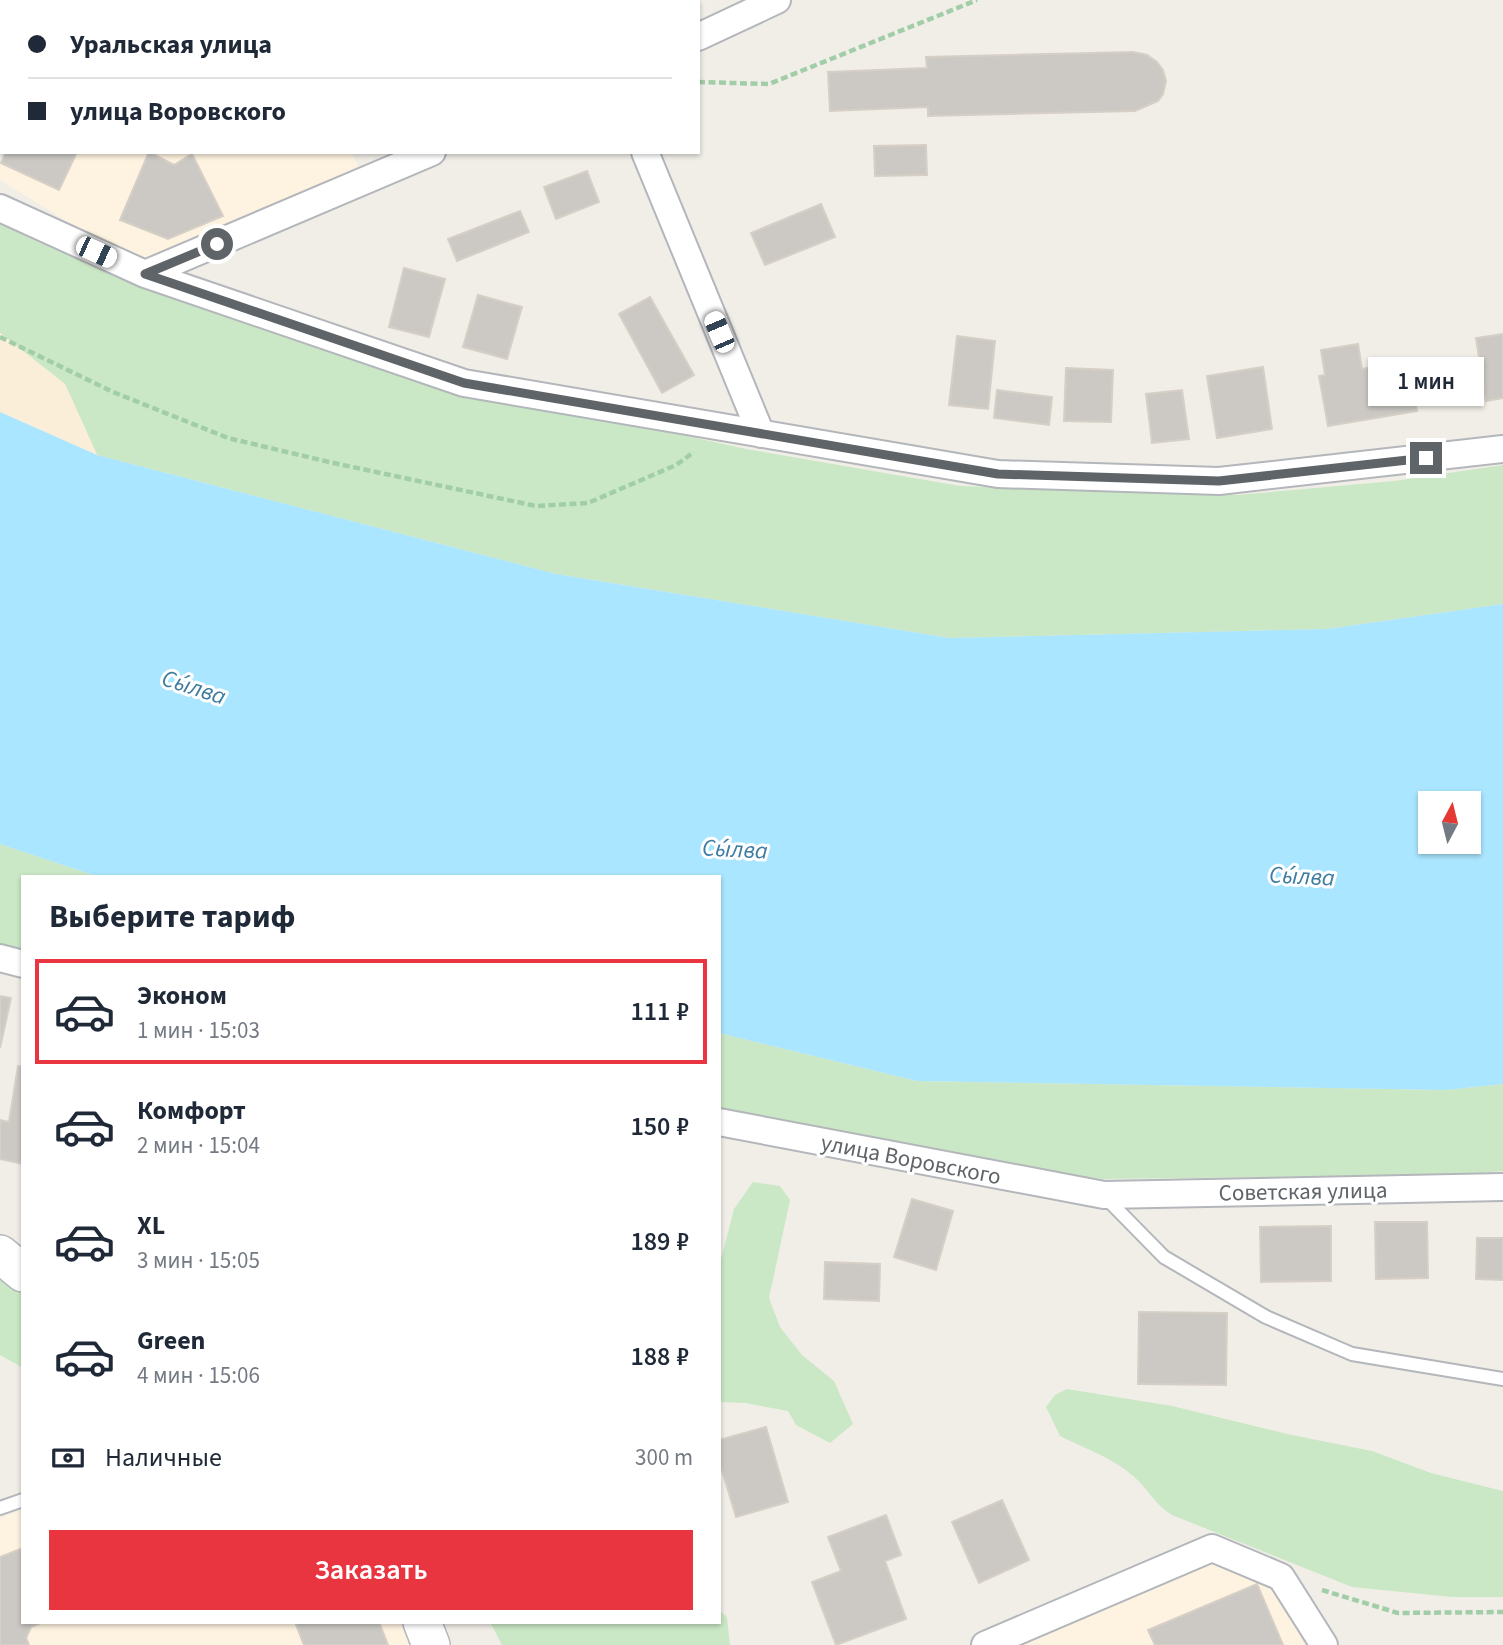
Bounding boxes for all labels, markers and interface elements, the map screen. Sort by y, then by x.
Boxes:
text: Уральская улица [70,26,272,63]
text: улица Воровского [70,93,286,130]
route start [201,228,233,260]
car [73,234,120,270]
car [702,309,737,355]
callout: 1 мин [1368,356,1484,406]
text: 1 мин [1397,365,1455,398]
route end [1410,442,1442,474]
water label: Сы́лва [157,661,231,714]
north arrow [1418,791,1480,854]
map controls [1418,791,1481,854]
water label: Сы́лва [701,830,769,869]
water label: Сы́лва [1268,857,1336,896]
text: Выберите тариф [49,894,296,940]
text: Эконом [137,977,227,1014]
icon: car [53,980,116,1043]
text: 111 ₽ [630,993,689,1030]
text: 1 мин · 15:03 [137,1014,260,1047]
text: Комфорт [137,1092,246,1129]
icon: car [53,1095,116,1158]
text: 150 ₽ [630,1108,689,1145]
street label: улица Воровского [818,1126,1004,1193]
text: 2 мин · 15:04 [137,1129,260,1162]
street label: Советская улица [1218,1174,1388,1209]
text: XL [137,1207,165,1244]
icon: car [53,1210,116,1273]
text: 189 ₽ [630,1223,689,1260]
text: 3 мин · 15:05 [137,1244,260,1277]
text: Green [137,1322,205,1359]
icon: car [53,1325,116,1388]
text: 188 ₽ [630,1338,689,1375]
text: 4 мин · 15:06 [137,1359,260,1392]
icon: cash [49,1439,87,1477]
text: Наличные [105,1439,222,1476]
text: 300 m [635,1441,693,1474]
button: Заказать [49,1530,693,1610]

